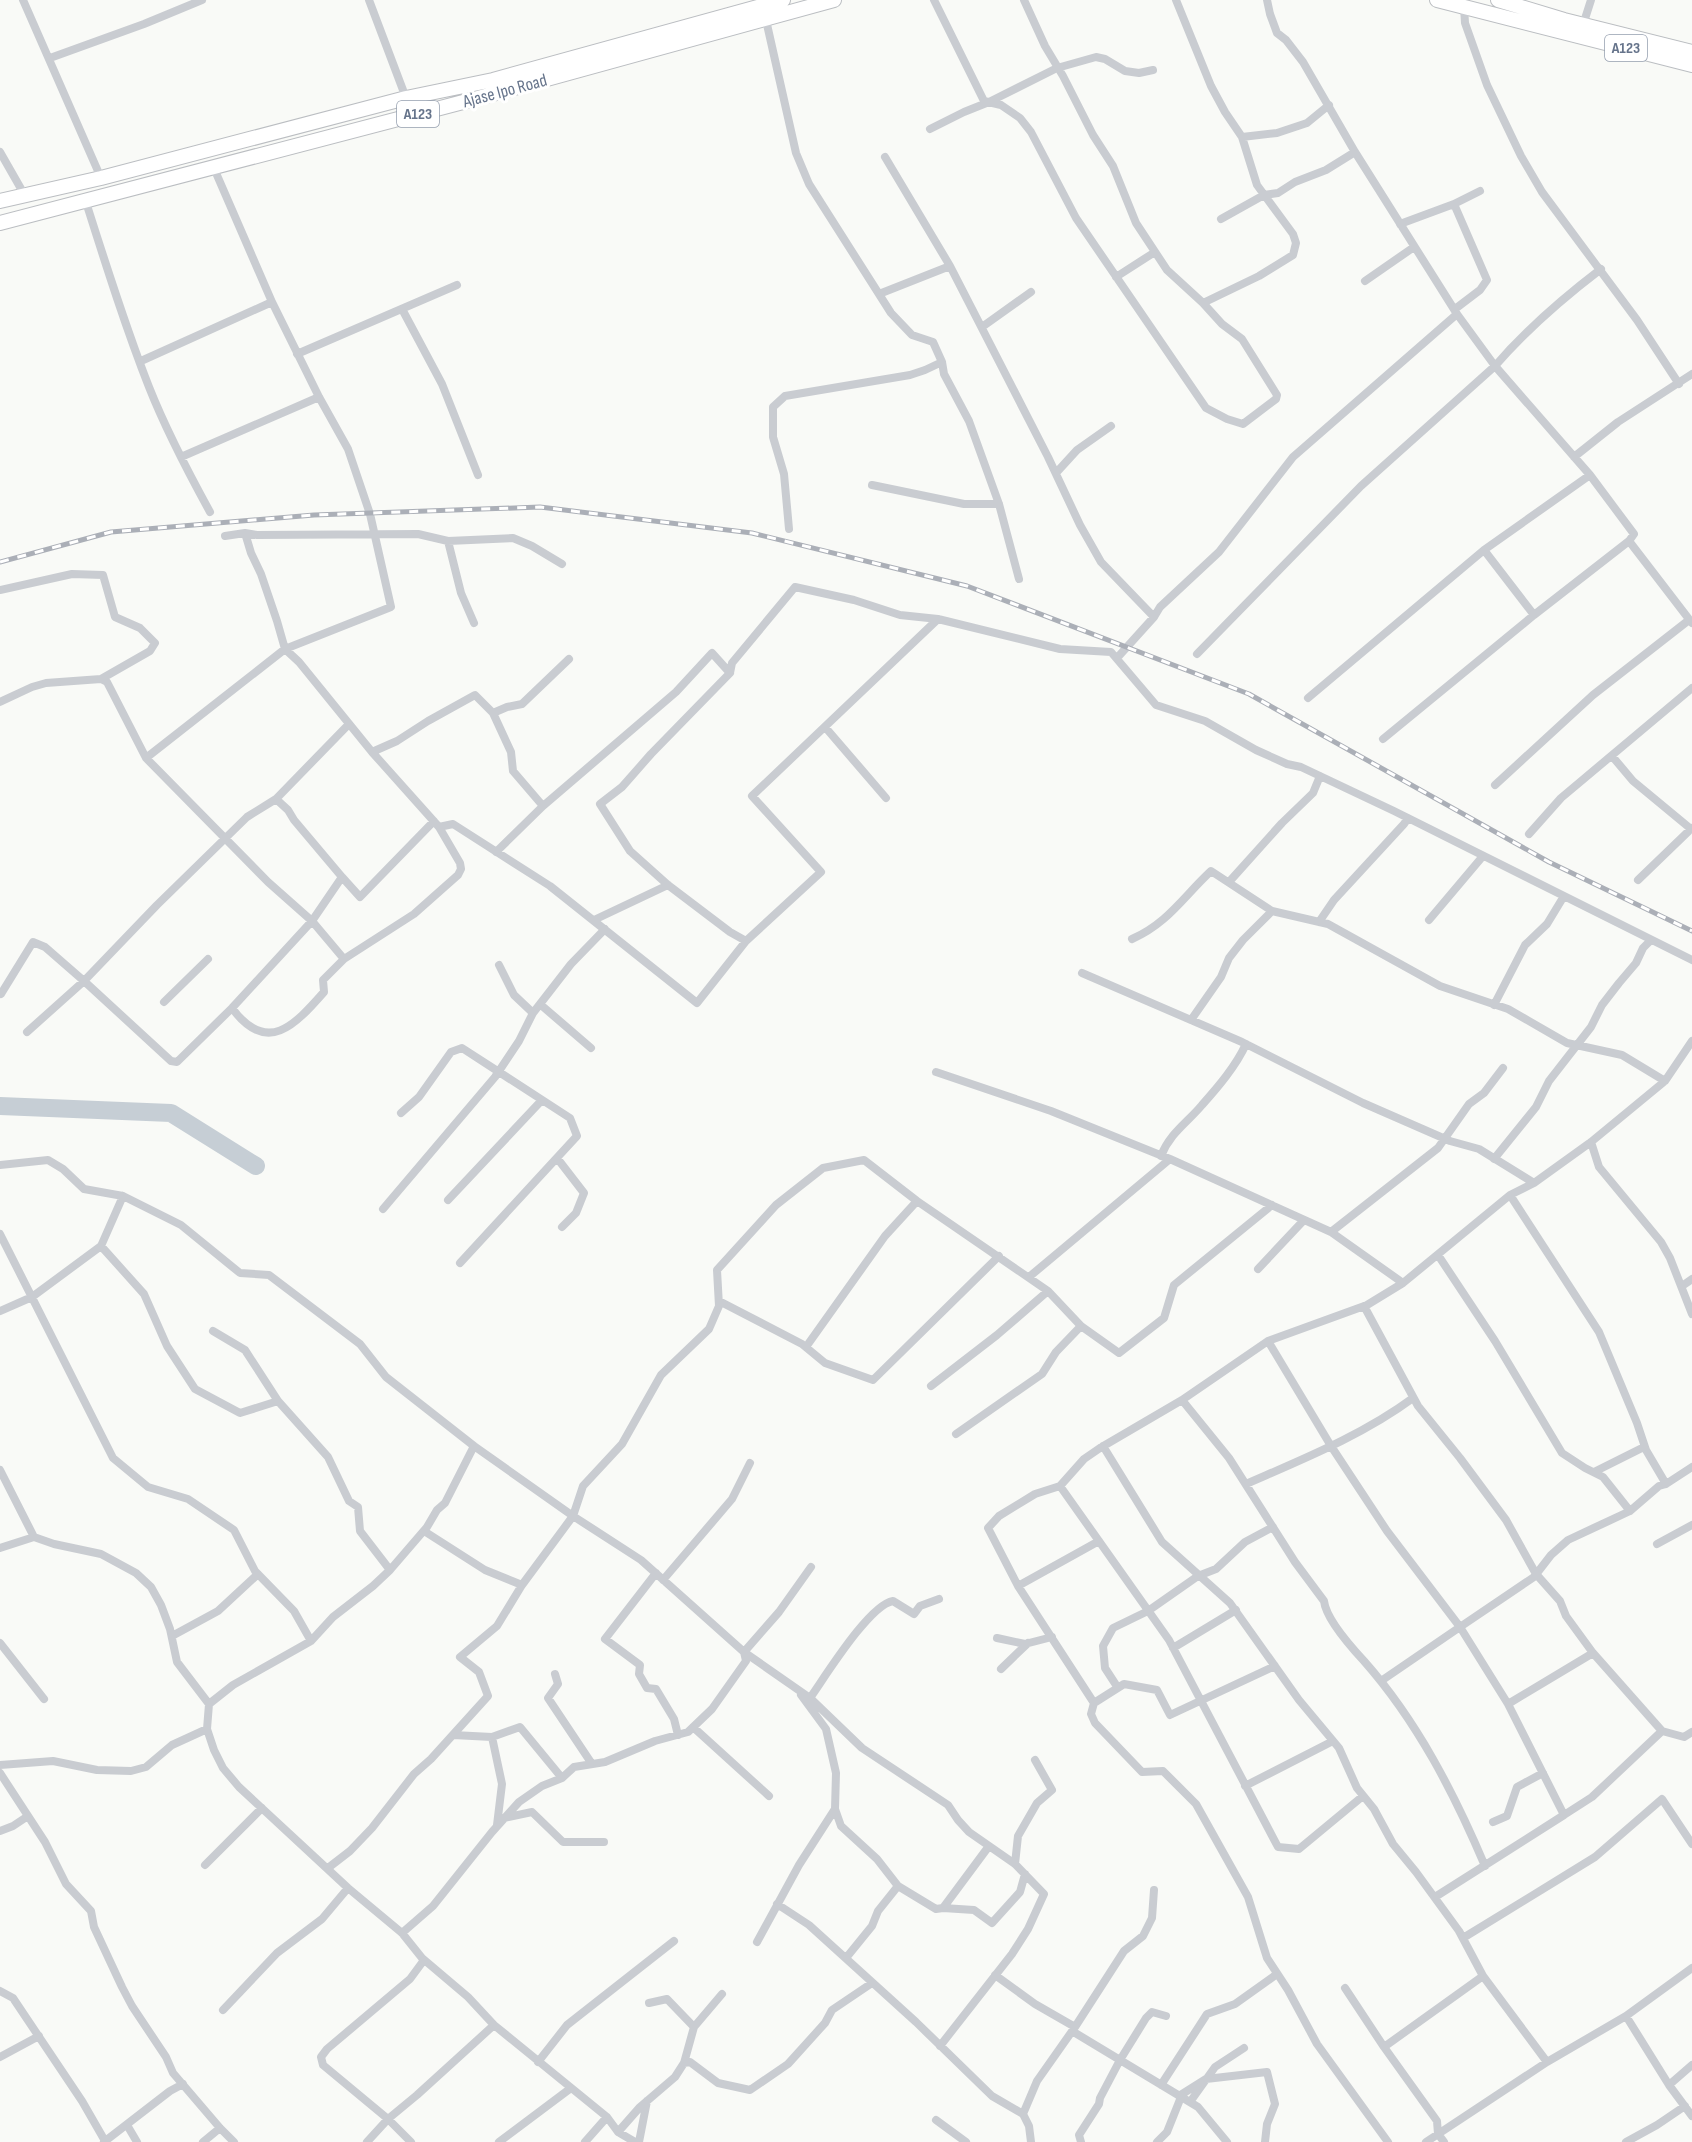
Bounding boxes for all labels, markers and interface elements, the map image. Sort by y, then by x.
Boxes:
road number: A123 [1605,35,1647,61]
street label: Ajase Ipo Road [460,70,549,113]
road number: A123 [397,101,439,127]

